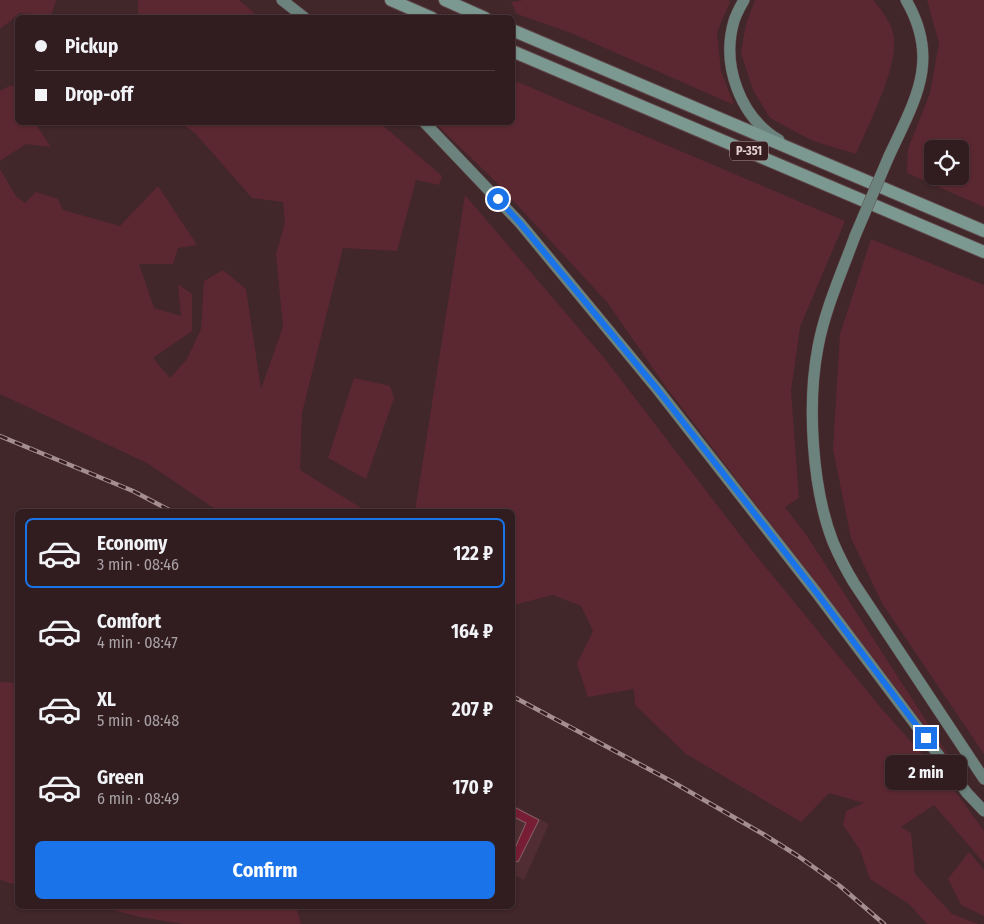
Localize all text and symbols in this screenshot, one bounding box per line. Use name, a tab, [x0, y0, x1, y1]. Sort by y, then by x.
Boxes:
text: Pickup	[65, 35, 118, 58]
text: Drop-off	[65, 83, 133, 106]
map controls	[924, 140, 969, 185]
button: locate	[924, 140, 969, 185]
road number: Р-351	[730, 142, 768, 160]
route start	[487, 188, 509, 210]
icon: car	[37, 531, 82, 576]
text: Economy	[97, 532, 167, 555]
text: 122 ₽	[453, 542, 493, 565]
text: 3 min · 08:46	[97, 555, 179, 574]
icon: car	[37, 609, 82, 654]
text: Comfort	[97, 610, 161, 633]
text: 164 ₽	[451, 620, 493, 643]
text: 4 min · 08:47	[97, 633, 178, 652]
icon: car	[37, 687, 82, 732]
text: XL	[97, 688, 116, 711]
text: 207 ₽	[452, 698, 493, 721]
text: 5 min · 08:48	[97, 711, 179, 730]
route end	[915, 727, 937, 749]
callout: 2 min	[885, 756, 967, 790]
text: 2 min	[908, 763, 944, 782]
icon: car	[37, 765, 82, 810]
text: Green	[97, 766, 144, 789]
text: 170 ₽	[452, 776, 493, 799]
text: 6 min · 08:49	[97, 789, 179, 808]
button: Confirm	[35, 841, 495, 899]

